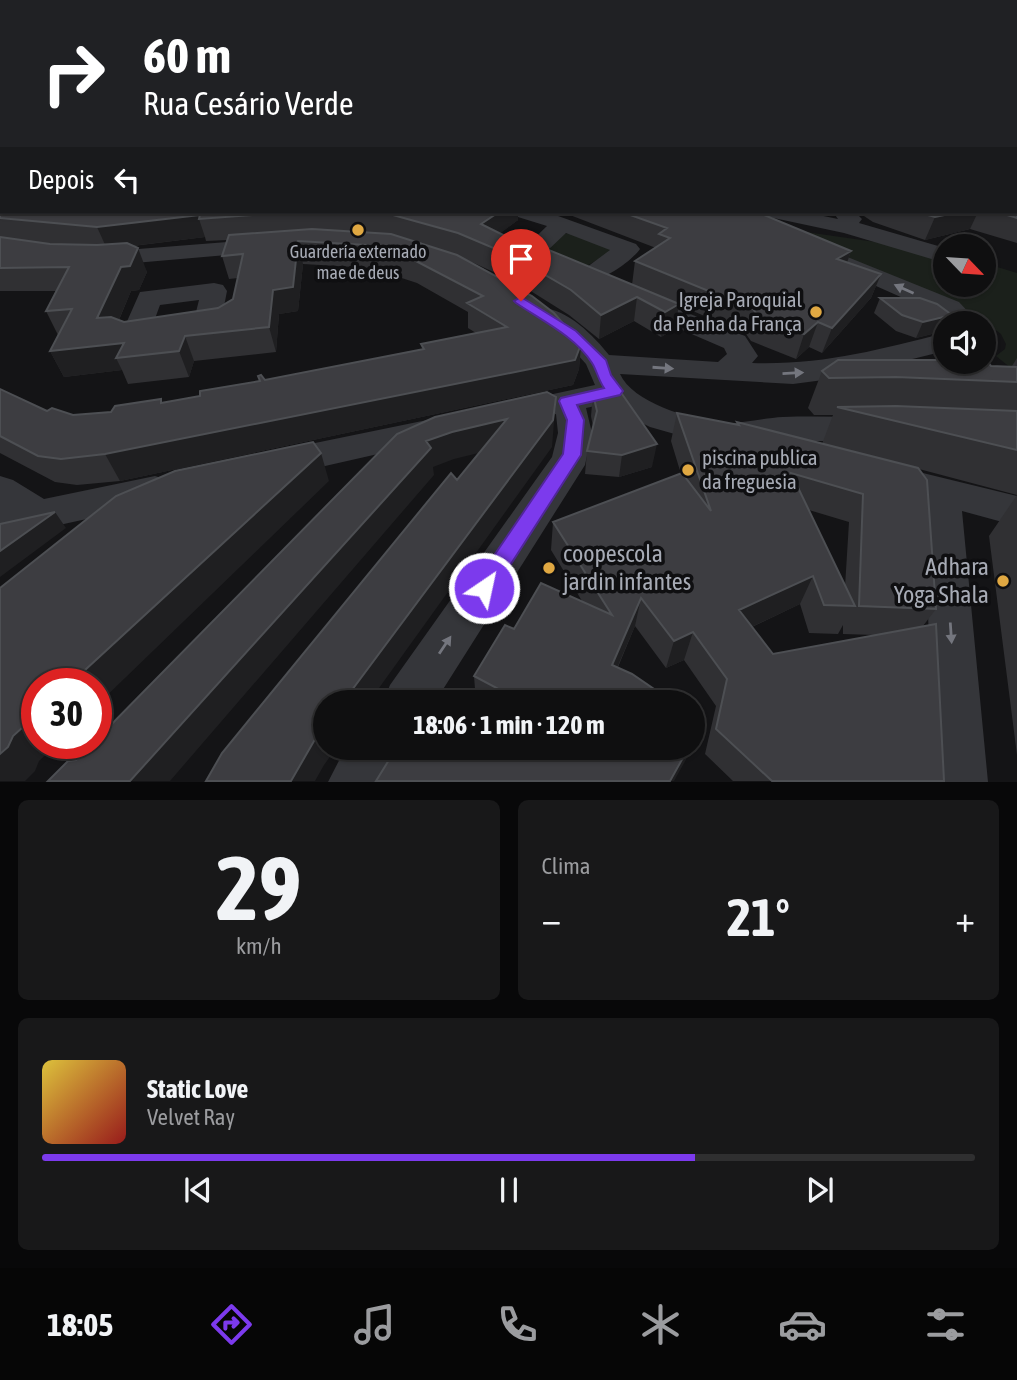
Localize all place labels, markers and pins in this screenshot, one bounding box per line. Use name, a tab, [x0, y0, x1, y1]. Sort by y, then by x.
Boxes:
marker: Guardería externado mae de deus	[350, 222, 366, 238]
pin	[491, 229, 551, 301]
place label: Guardería externado mae de deus	[290, 241, 426, 283]
place label: Igreja Paroquial da Penha da França	[653, 287, 802, 335]
marker: Igreja Paroquial da Penha da França	[808, 304, 824, 320]
place label: piscina publica da freguesia	[702, 445, 818, 493]
marker: piscina publica da freguesia	[680, 462, 696, 478]
place label: coopescola jardin infantes	[562, 540, 691, 595]
place label: Adhara Yoga Shala	[894, 553, 989, 608]
marker: coopescola jardin infantes	[541, 560, 557, 576]
marker: Adhara Yoga Shala	[995, 573, 1011, 589]

